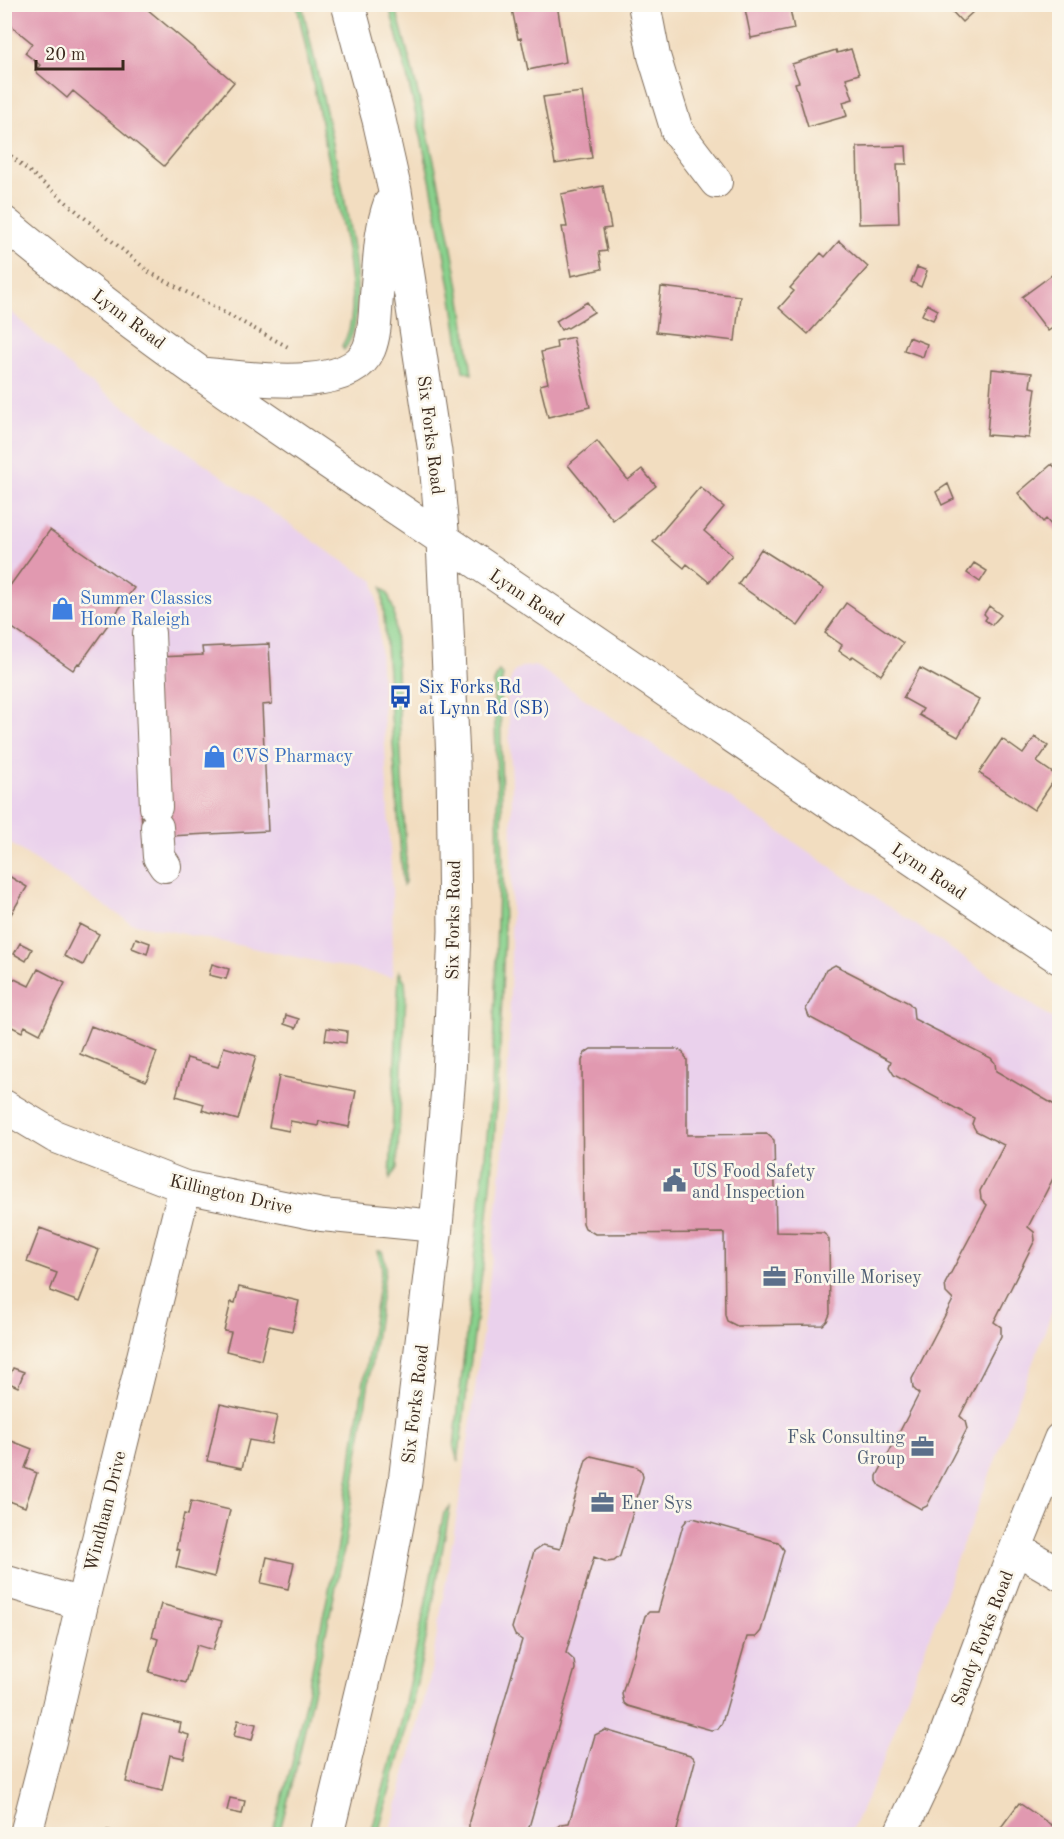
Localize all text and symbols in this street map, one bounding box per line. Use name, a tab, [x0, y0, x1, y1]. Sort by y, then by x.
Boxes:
scale bar	[36, 33, 123, 71]
text: 20 m	[45, 46, 85, 64]
street label: Lynn Road	[89, 287, 168, 353]
street label: Six Forks Road	[414, 375, 446, 496]
street label: Lynn Road	[486, 566, 567, 629]
place label: Summer Classics Home Raleigh	[80, 590, 212, 629]
shop icon: Summer Classics Home Raleigh	[49, 595, 75, 621]
place label: Six Forks Rd at Lynn Rd (SB)	[419, 679, 550, 718]
bus stop icon: Six Forks Rd at Lynn Rd (SB)	[388, 684, 414, 710]
shop icon: CVS Pharmacy	[201, 743, 227, 769]
place label: CVS Pharmacy	[232, 748, 353, 766]
street label: Lynn Road	[888, 840, 969, 903]
street label: Six Forks Road	[444, 860, 464, 980]
place label: US Food Safety and Inspection	[692, 1163, 816, 1202]
public building icon: US Food Safety and Inspection	[661, 1168, 687, 1194]
street label: Killington Drive	[168, 1172, 294, 1218]
office icon: Fonville Morisey	[762, 1264, 788, 1290]
place label: Fonville Morisey	[793, 1269, 922, 1287]
street label: Six Forks Road	[400, 1344, 432, 1465]
place label: Fsk Consulting Group	[787, 1429, 905, 1468]
office icon: Fsk Consulting Group	[910, 1434, 936, 1460]
street label: Windham Drive	[82, 1449, 130, 1573]
office icon: Ener Sys	[590, 1490, 616, 1516]
place label: Ener Sys	[621, 1495, 693, 1513]
street label: Sandy Forks Road	[949, 1568, 1017, 1708]

